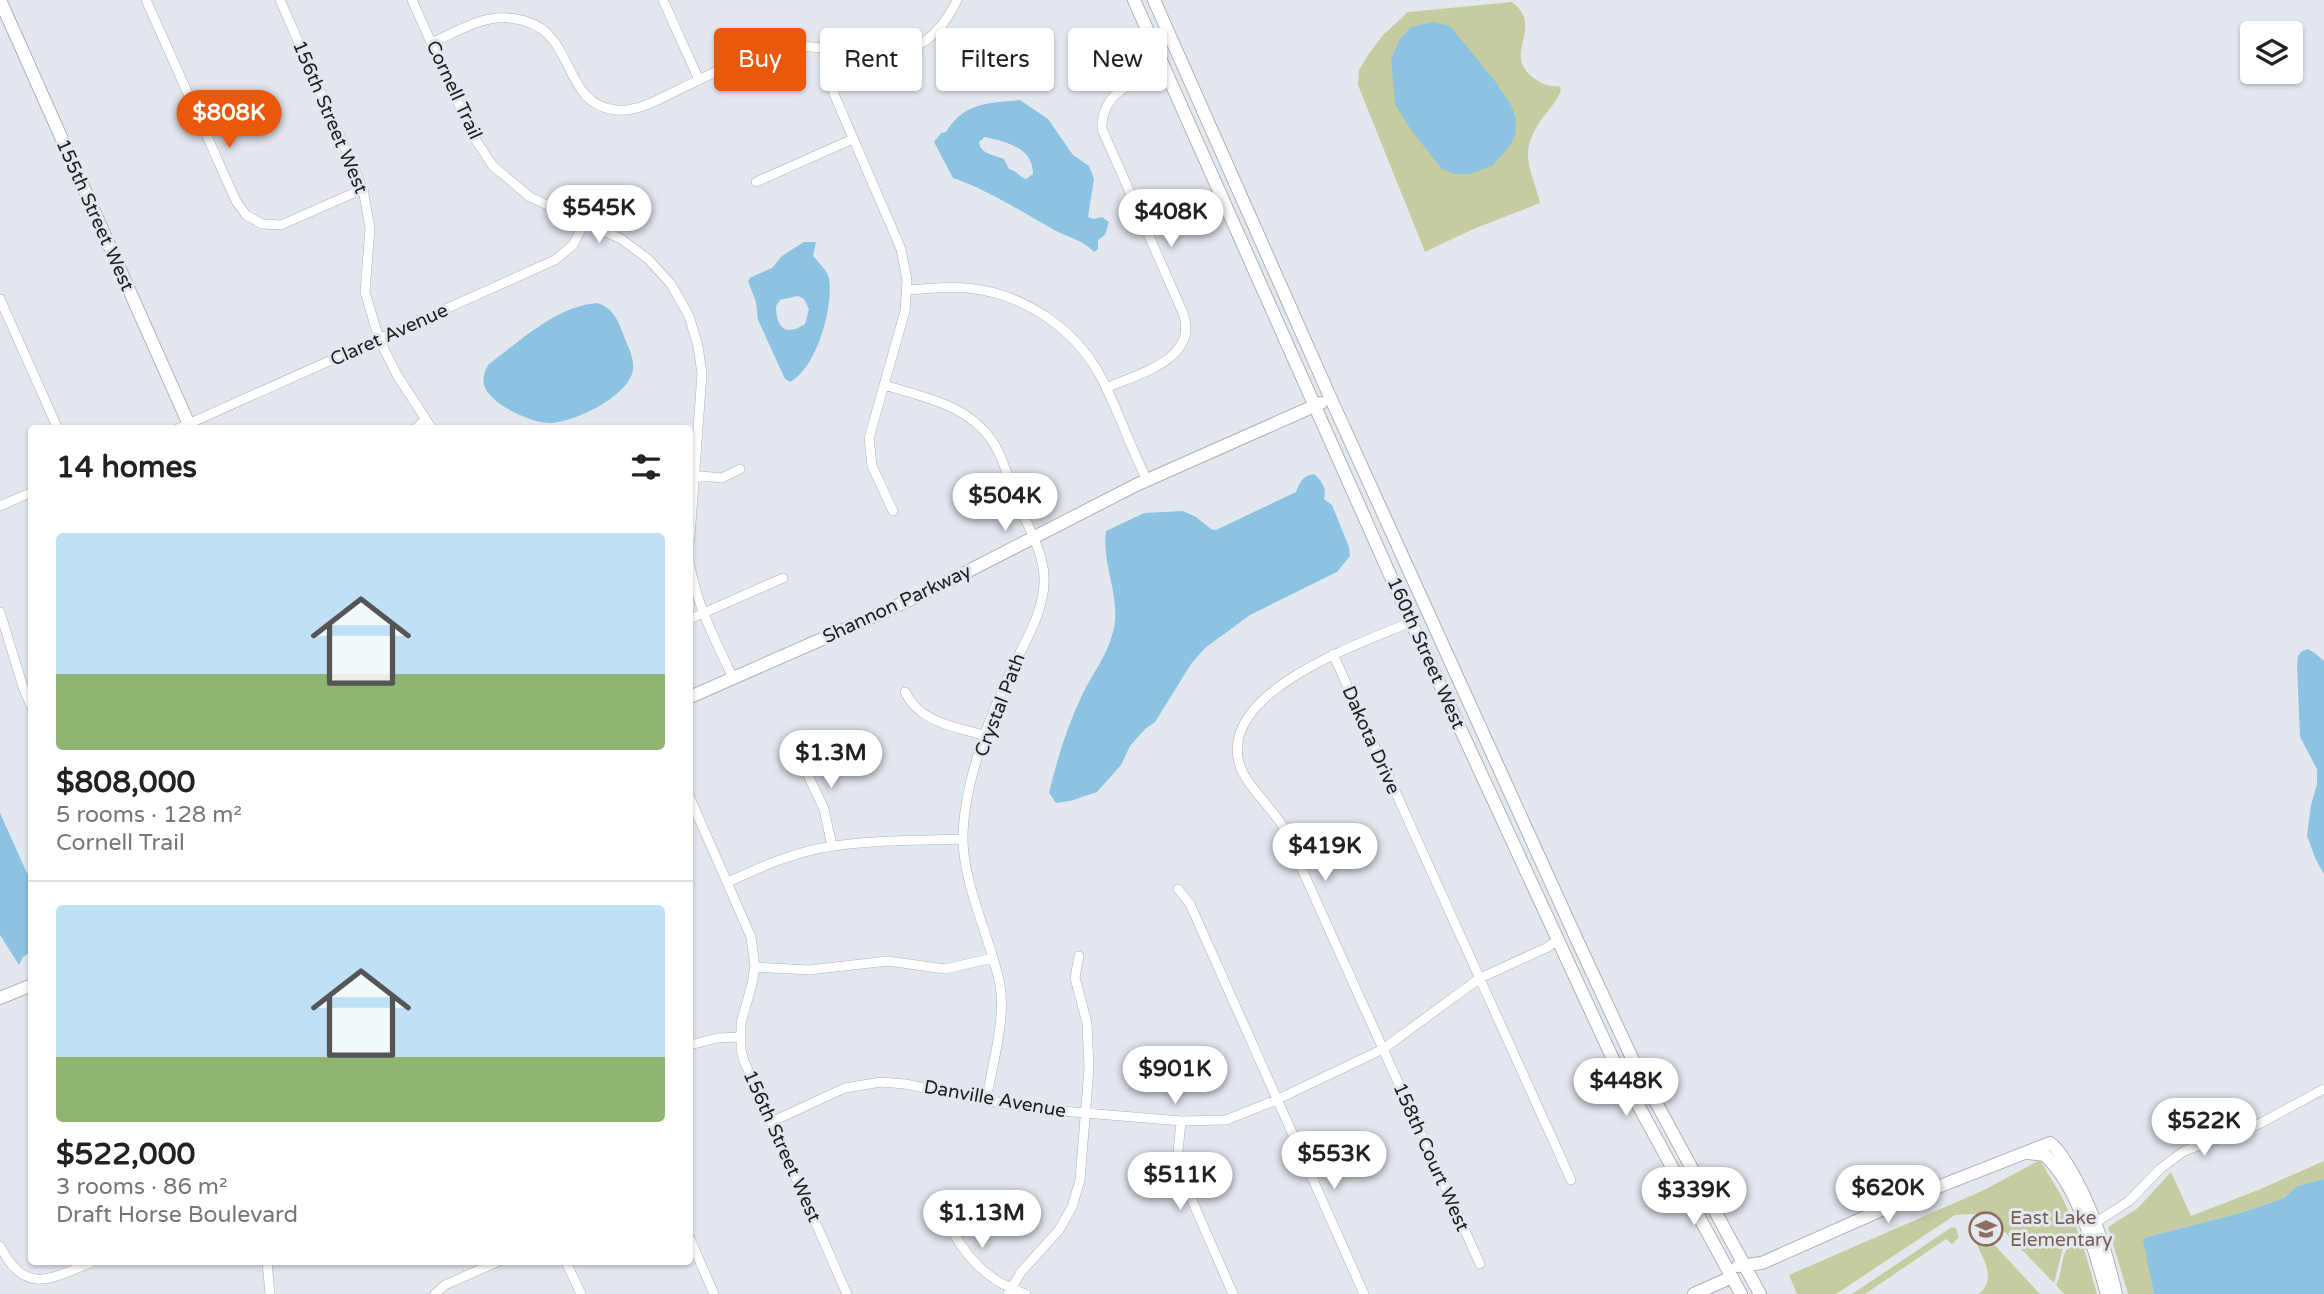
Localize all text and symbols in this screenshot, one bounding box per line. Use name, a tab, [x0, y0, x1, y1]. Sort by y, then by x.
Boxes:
map controls	[2240, 21, 2303, 84]
button: layers	[2240, 21, 2303, 84]
chip: Buy	[714, 28, 806, 91]
chip: Rent	[820, 28, 922, 91]
chip: Filters	[936, 28, 1054, 91]
chip: New	[1068, 28, 1167, 91]
street label: 156th Street West	[288, 37, 372, 197]
street label: Cornell Trail	[422, 37, 486, 143]
pin: $808K	[180, 90, 278, 150]
text: $808K	[193, 99, 265, 127]
street label: 155th Street West	[52, 136, 138, 294]
pin: $545K	[550, 186, 648, 245]
pin: $408K	[1122, 190, 1220, 249]
text: $545K	[563, 194, 635, 222]
text: $408K	[1135, 198, 1207, 226]
street label: Claret Avenue	[327, 299, 451, 371]
icon: filters	[627, 448, 665, 486]
text: 14 homes	[56, 449, 197, 486]
pin: $504K	[956, 474, 1054, 533]
text: $504K	[969, 482, 1041, 510]
street label: Shannon Parkway	[819, 560, 975, 648]
street label: 160th Street West	[1383, 574, 1469, 732]
icon: home	[298, 578, 424, 704]
street label: Crystal Path	[970, 650, 1030, 760]
street label: Dakota Drive	[1337, 682, 1405, 798]
pin: $1.3M	[782, 730, 880, 790]
text: $1.3M	[795, 739, 867, 767]
text: $808,000	[56, 764, 195, 801]
text: 5 rooms · 128 m²	[56, 801, 242, 829]
pin: $419K	[1276, 824, 1374, 883]
text: Cornell Trail	[56, 829, 185, 857]
text: $419K	[1289, 832, 1361, 860]
icon: home	[298, 950, 424, 1076]
pin: $901K	[1126, 1046, 1224, 1106]
text: $901K	[1139, 1055, 1211, 1083]
pin: $448K	[1577, 1058, 1675, 1118]
street label: 156th Street West	[739, 1067, 825, 1225]
text: $448K	[1590, 1067, 1662, 1095]
street label: Danville Avenue	[922, 1076, 1068, 1122]
street label: 158th Court West	[1388, 1079, 1474, 1235]
pin: $522K	[2155, 1098, 2253, 1158]
text: $522K	[2168, 1107, 2240, 1135]
pin: $553K	[1285, 1132, 1383, 1191]
text: $522,000	[56, 1136, 195, 1173]
text: $553K	[1298, 1140, 1370, 1168]
pin: $511K	[1131, 1152, 1229, 1212]
text: $511K	[1144, 1161, 1216, 1189]
pin: $620K	[1839, 1166, 1937, 1225]
pin: $339K	[1645, 1168, 1743, 1227]
text: 3 rooms · 86 m²	[56, 1173, 227, 1201]
text: $620K	[1852, 1174, 1924, 1202]
text: $339K	[1658, 1176, 1730, 1204]
pin: $1.13M	[925, 1190, 1039, 1250]
text: $1.13M	[939, 1199, 1025, 1227]
text: Draft Horse Boulevard	[56, 1201, 298, 1229]
place label: East Lake Elementary	[2010, 1207, 2113, 1251]
school or university icon: East Lake Elementary	[1967, 1210, 2005, 1248]

